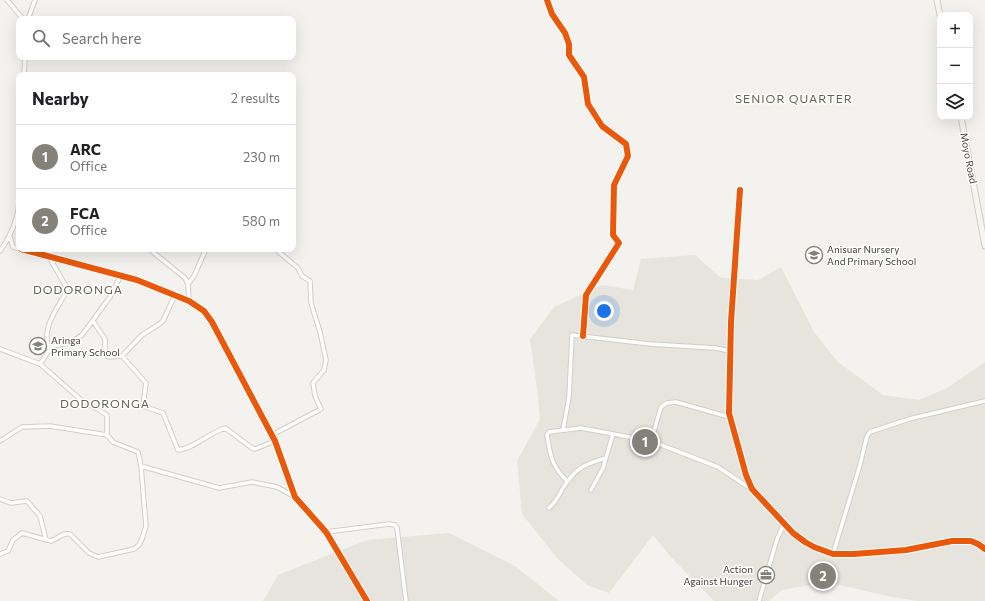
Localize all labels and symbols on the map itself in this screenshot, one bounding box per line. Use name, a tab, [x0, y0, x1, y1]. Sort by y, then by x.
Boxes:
district label: SENIOR QUARTER	[735, 91, 853, 105]
street label: Moyo Road	[958, 132, 980, 185]
place label: Anisuar Nursery And Primary School	[827, 243, 916, 267]
school or university icon: Anisuar Nursery And Primary School	[804, 245, 824, 265]
district label: DODORONGA	[33, 282, 123, 296]
your location	[594, 301, 614, 321]
place label: Aringa Primary School	[51, 334, 120, 358]
school or university icon: Aringa Primary School	[28, 336, 48, 356]
district label: DODORONGA	[60, 396, 150, 410]
pin: 1	[632, 427, 658, 457]
pin: 2	[810, 561, 836, 591]
place label: Action Against Hunger	[684, 563, 753, 587]
office icon: Action Against Hunger	[756, 565, 776, 585]

